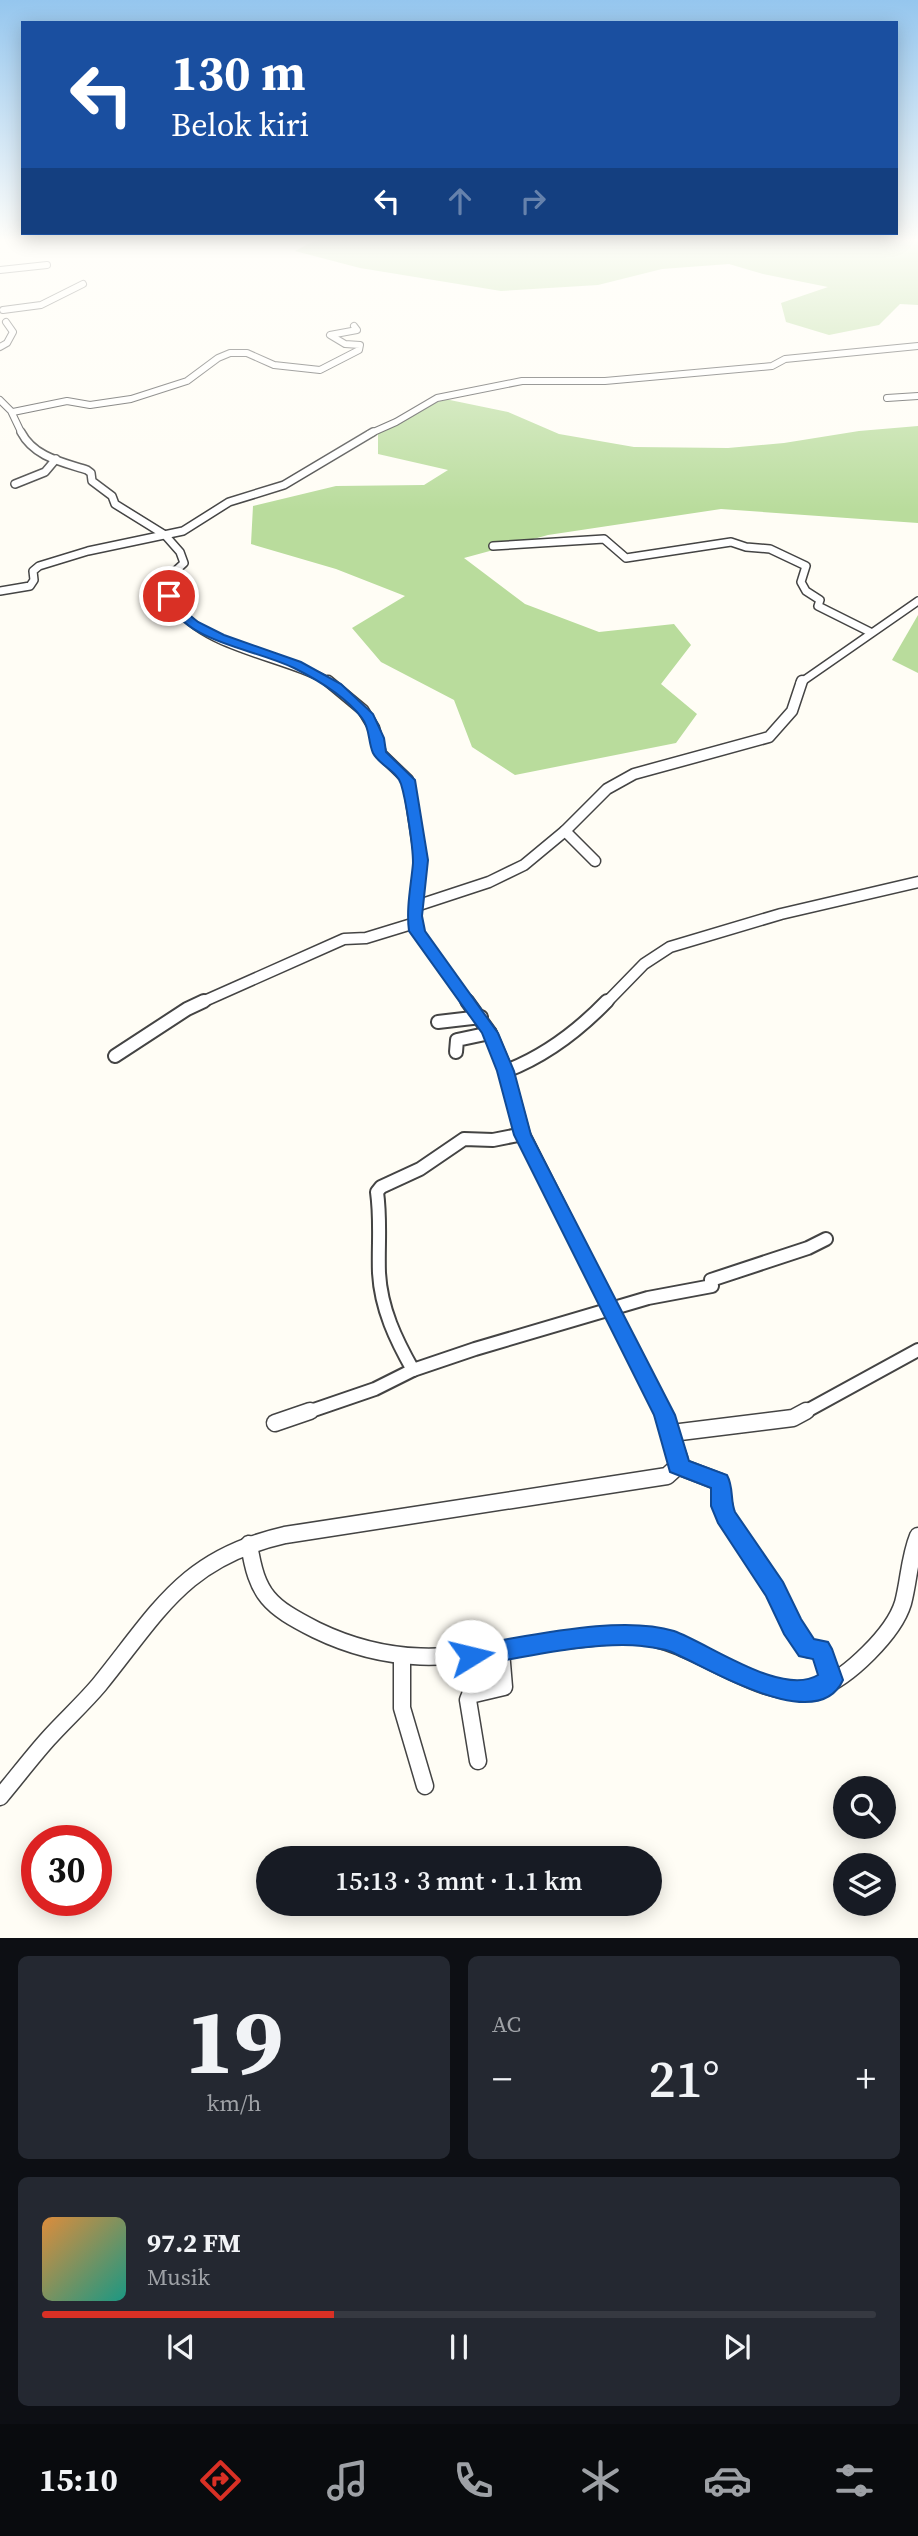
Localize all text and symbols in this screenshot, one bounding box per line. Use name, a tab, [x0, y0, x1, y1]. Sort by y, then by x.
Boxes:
text: 130 m	[171, 39, 306, 106]
icon: left	[56, 49, 147, 140]
text: Belok kiri	[171, 103, 309, 147]
icon: left	[368, 182, 406, 220]
icon: ahead	[441, 182, 479, 220]
icon: right	[514, 182, 552, 220]
pin	[139, 566, 199, 626]
icon: arrive	[150, 577, 188, 615]
position arrow	[434, 1619, 508, 1693]
map controls	[833, 1776, 896, 1916]
button: search	[833, 1776, 896, 1839]
speed limit sign: 30	[21, 1825, 112, 1916]
button: layers	[833, 1853, 896, 1916]
text: 15:13 · 3 mnt · 1.1 km	[335, 1863, 583, 1899]
text: 19	[185, 1979, 283, 2103]
text: AC	[492, 2008, 521, 2040]
text: 21°	[648, 2043, 720, 2114]
text: −	[492, 2053, 512, 2105]
text: +	[856, 2053, 876, 2105]
text: km/h	[207, 2087, 261, 2119]
text: 97.2 FM	[147, 2225, 241, 2261]
text: Musik	[147, 2261, 210, 2293]
icon: previous	[162, 2328, 200, 2366]
icon: pause	[440, 2328, 478, 2366]
icon: next	[718, 2328, 756, 2366]
icon: directions	[196, 2456, 245, 2505]
icon: music	[323, 2456, 372, 2505]
icon: phone	[449, 2456, 498, 2505]
icon: climate	[576, 2456, 625, 2505]
icon: car	[703, 2456, 752, 2505]
icon: filters	[830, 2456, 879, 2505]
text: 15:10	[39, 2458, 118, 2502]

